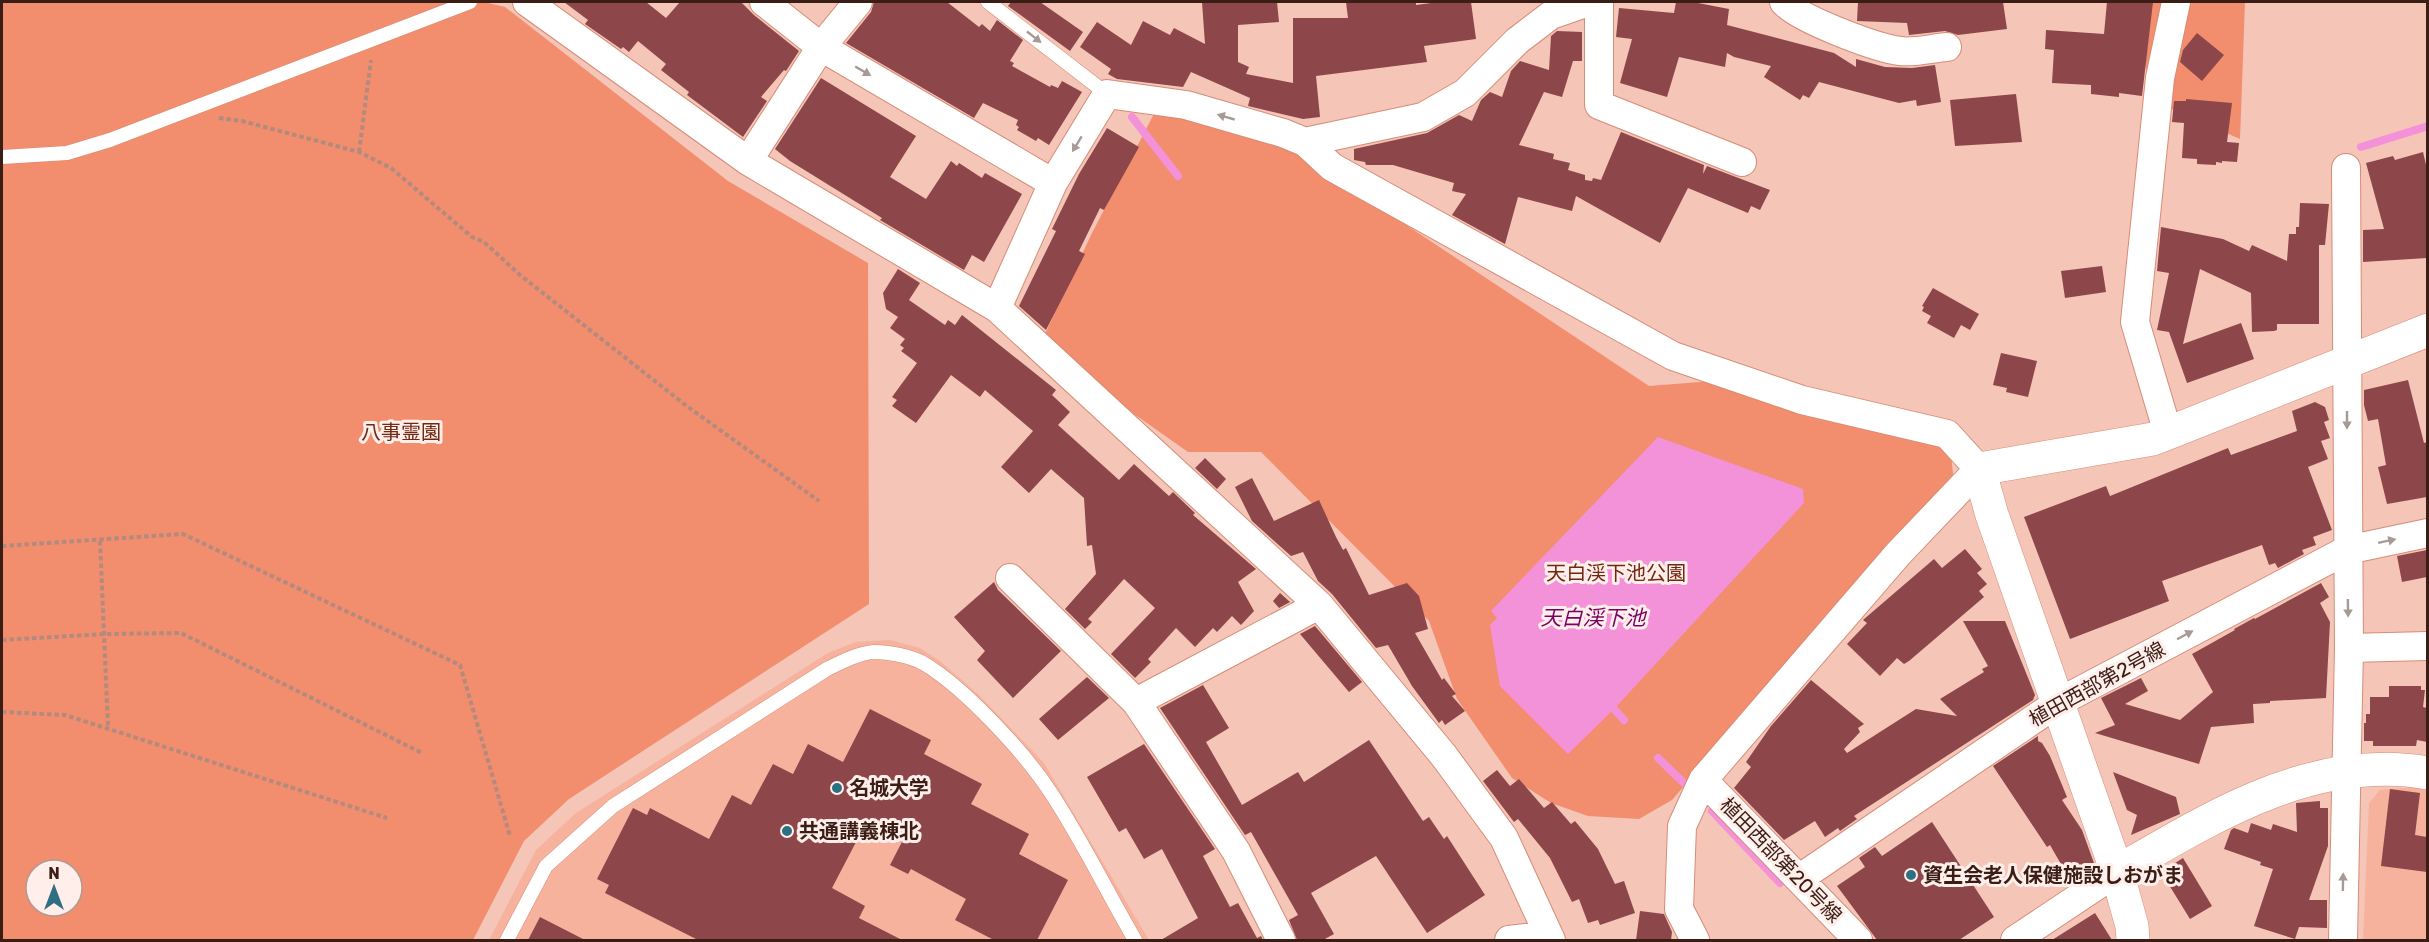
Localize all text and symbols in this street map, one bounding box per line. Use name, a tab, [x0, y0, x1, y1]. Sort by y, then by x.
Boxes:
one-way arrow	[1026, 31, 1042, 44]
one-way arrow	[855, 66, 871, 77]
one-way arrow	[1217, 112, 1235, 121]
one-way arrow	[1071, 136, 1082, 152]
one-way arrow	[2342, 410, 2352, 429]
park label: 八事霊園	[361, 420, 441, 444]
one-way arrow	[2378, 536, 2397, 545]
park label: 天白渓下池公園	[1546, 561, 1686, 585]
one-way arrow	[2343, 599, 2353, 618]
water label: 天白渓下池	[1541, 605, 1647, 630]
one-way arrow	[2177, 630, 2194, 640]
street label: 植田西部第2号線	[2025, 637, 2169, 731]
place label: 名城大学	[849, 776, 929, 800]
marker: 名城大学	[830, 781, 844, 795]
street label: 植田西部第20号線	[1715, 793, 1847, 927]
place label: 共通講義棟北	[799, 819, 919, 843]
marker: 共通講義棟北	[780, 824, 794, 838]
north arrow	[24, 858, 84, 918]
place label: 資生会老人保健施設しおがま	[1923, 863, 2183, 887]
text: N	[48, 864, 60, 883]
marker: 資生会老人保健施設しおがま	[1904, 868, 1918, 882]
one-way arrow	[2338, 873, 2348, 892]

